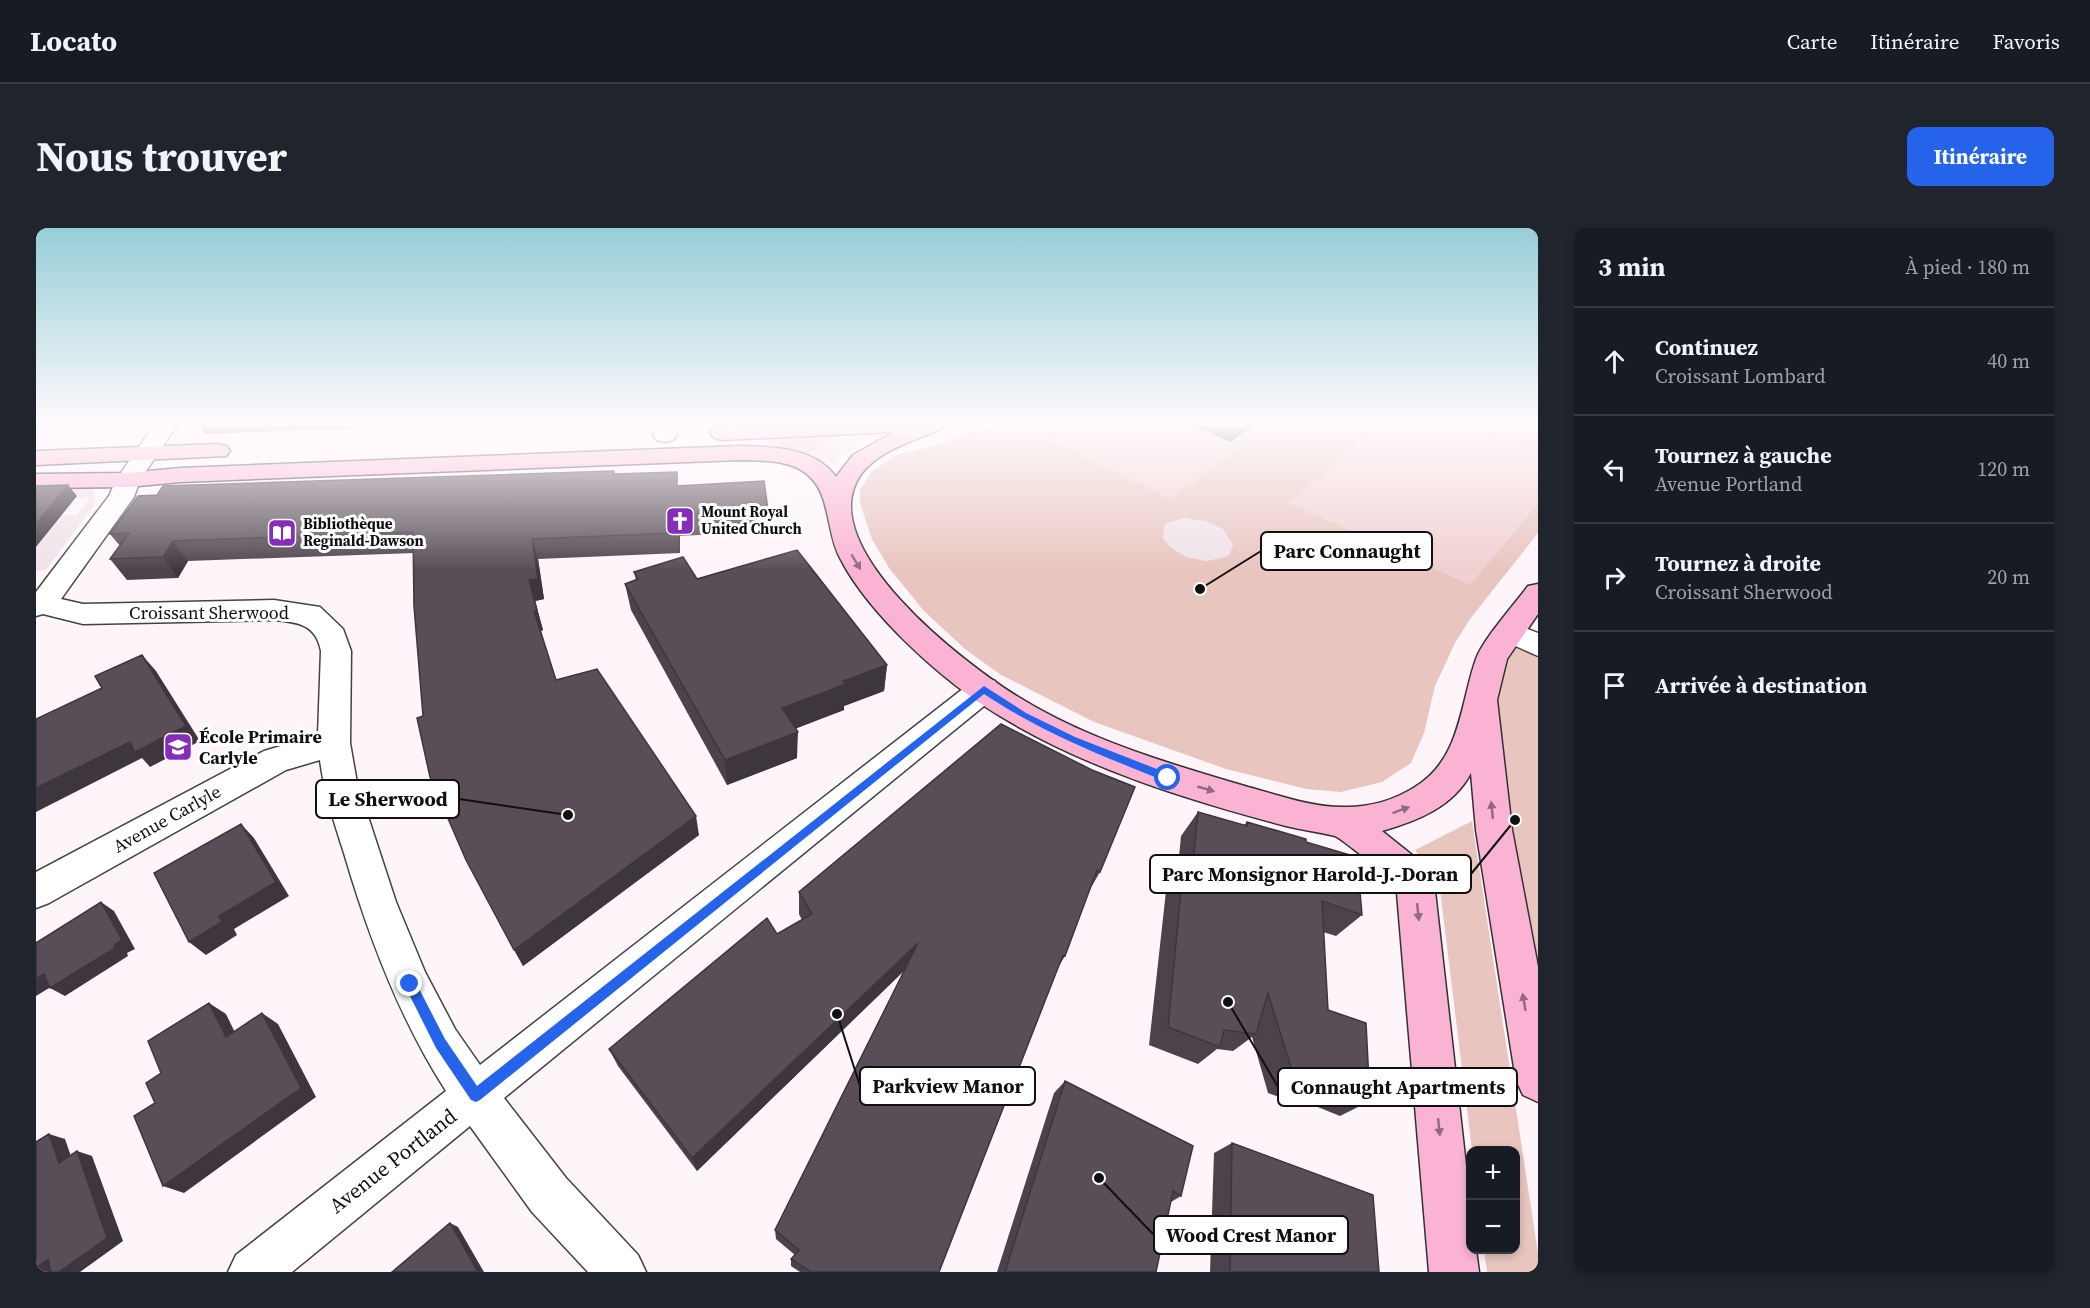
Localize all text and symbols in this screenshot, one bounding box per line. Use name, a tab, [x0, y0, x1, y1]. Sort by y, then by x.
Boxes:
text: Locato	[30, 22, 117, 60]
text: Carte	[1787, 27, 1837, 56]
text: Itinéraire	[1870, 27, 1959, 56]
text: Favoris	[1992, 27, 2060, 56]
text: Nous trouver	[36, 127, 287, 185]
button: Itinéraire	[1907, 127, 2054, 186]
text: 3 min	[1598, 249, 1665, 285]
text: À pied · 180 m	[1905, 253, 2030, 281]
text: Continuez	[1655, 332, 1758, 362]
icon: ahead	[1598, 345, 1631, 378]
text: 40 m	[1987, 347, 2030, 375]
text: Croissant Lombard	[1655, 362, 1826, 390]
text: Tournez à gauche	[1655, 440, 1832, 470]
icon: left	[1598, 453, 1631, 486]
text: 120 m	[1977, 455, 2030, 483]
text: Avenue Portland	[1655, 470, 1802, 498]
place label: Mount Royal United Church	[701, 501, 802, 539]
church icon: Mount Royal United Church	[664, 505, 696, 537]
place label: Bibliothèque Reginald-Dawson	[303, 513, 424, 551]
library icon: Bibliothèque Reginald-Dawson	[266, 517, 298, 549]
callout: Parc Connaught	[1261, 532, 1432, 570]
text: Parc Connaught	[1273, 537, 1421, 565]
text: Tournez à droite	[1655, 548, 1821, 578]
one-way arrow	[851, 554, 862, 570]
icon: right	[1598, 561, 1631, 594]
text: 20 m	[1987, 563, 2030, 591]
text: Croissant Sherwood	[1655, 578, 1833, 606]
street label: Croissant Sherwood	[129, 600, 289, 625]
icon: arrive	[1598, 669, 1631, 702]
text: Arrivée à destination	[1655, 670, 1867, 700]
place label: École Primaire Carlyle	[199, 724, 322, 770]
school or university icon: École Primaire Carlyle	[162, 731, 194, 763]
route start	[1154, 764, 1180, 790]
street label: Avenue Carlyle	[108, 779, 225, 859]
callout: Le Sherwood	[316, 780, 459, 818]
text: Le Sherwood	[328, 785, 448, 813]
one-way arrow	[1197, 785, 1215, 794]
one-way arrow	[1487, 800, 1497, 819]
one-way arrow	[1393, 805, 1411, 815]
callout: Parc Monsignor Harold-J.-Doran	[1150, 855, 1471, 893]
text: Parc Monsignor Harold-J.-Doran	[1162, 860, 1458, 888]
one-way arrow	[1413, 903, 1423, 922]
route end	[396, 970, 422, 996]
one-way arrow	[1519, 993, 1528, 1012]
callout: Parkview Manor	[860, 1067, 1035, 1105]
callout: Connaught Apartments	[1278, 1068, 1517, 1106]
text: Parkview Manor	[872, 1072, 1025, 1100]
text: Connaught Apartments	[1291, 1073, 1505, 1101]
street label: Avenue Portland	[323, 1102, 463, 1220]
one-way arrow	[1434, 1118, 1444, 1137]
map controls	[1466, 1146, 1520, 1254]
button: +	[1466, 1146, 1520, 1200]
button: −	[1466, 1200, 1520, 1254]
callout: Wood Crest Manor	[1154, 1216, 1348, 1254]
text: Wood Crest Manor	[1166, 1221, 1337, 1249]

